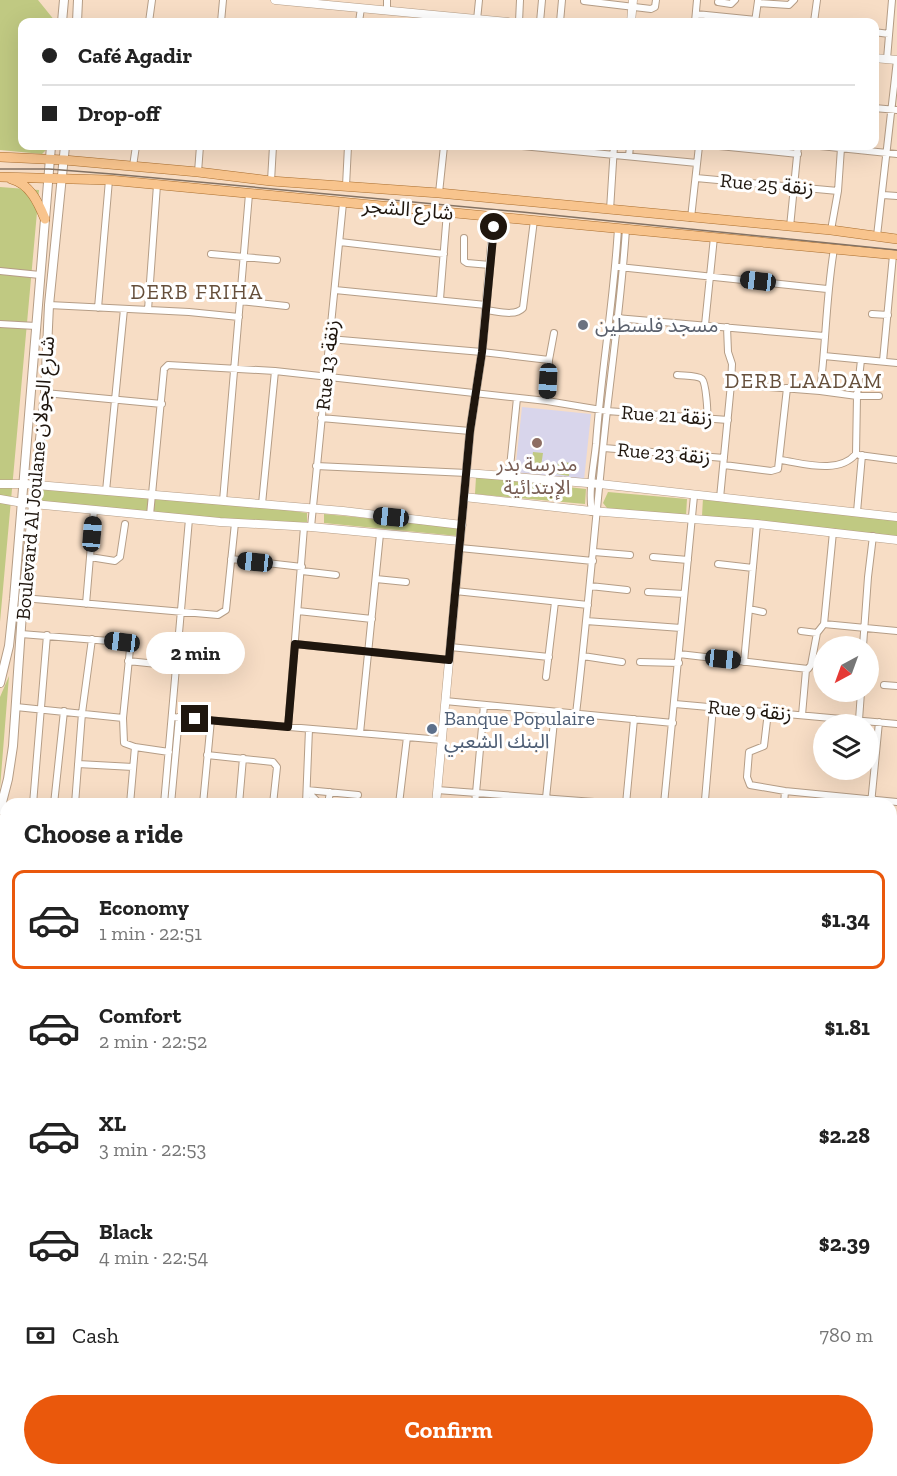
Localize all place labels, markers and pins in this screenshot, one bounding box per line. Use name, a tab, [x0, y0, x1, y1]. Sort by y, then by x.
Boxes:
place label: مسجد فلسطين	[595, 313, 719, 337]
marker: مسجد فلسطين	[576, 318, 590, 332]
marker: مدرسة بدر الإبتدائية	[530, 436, 544, 450]
place label: مدرسة بدر الإبتدائية	[495, 452, 578, 500]
place label: Banque Populaire البنك الشعبي	[444, 706, 595, 757]
marker: Banque Populaire البنك الشعبي	[425, 722, 439, 736]

